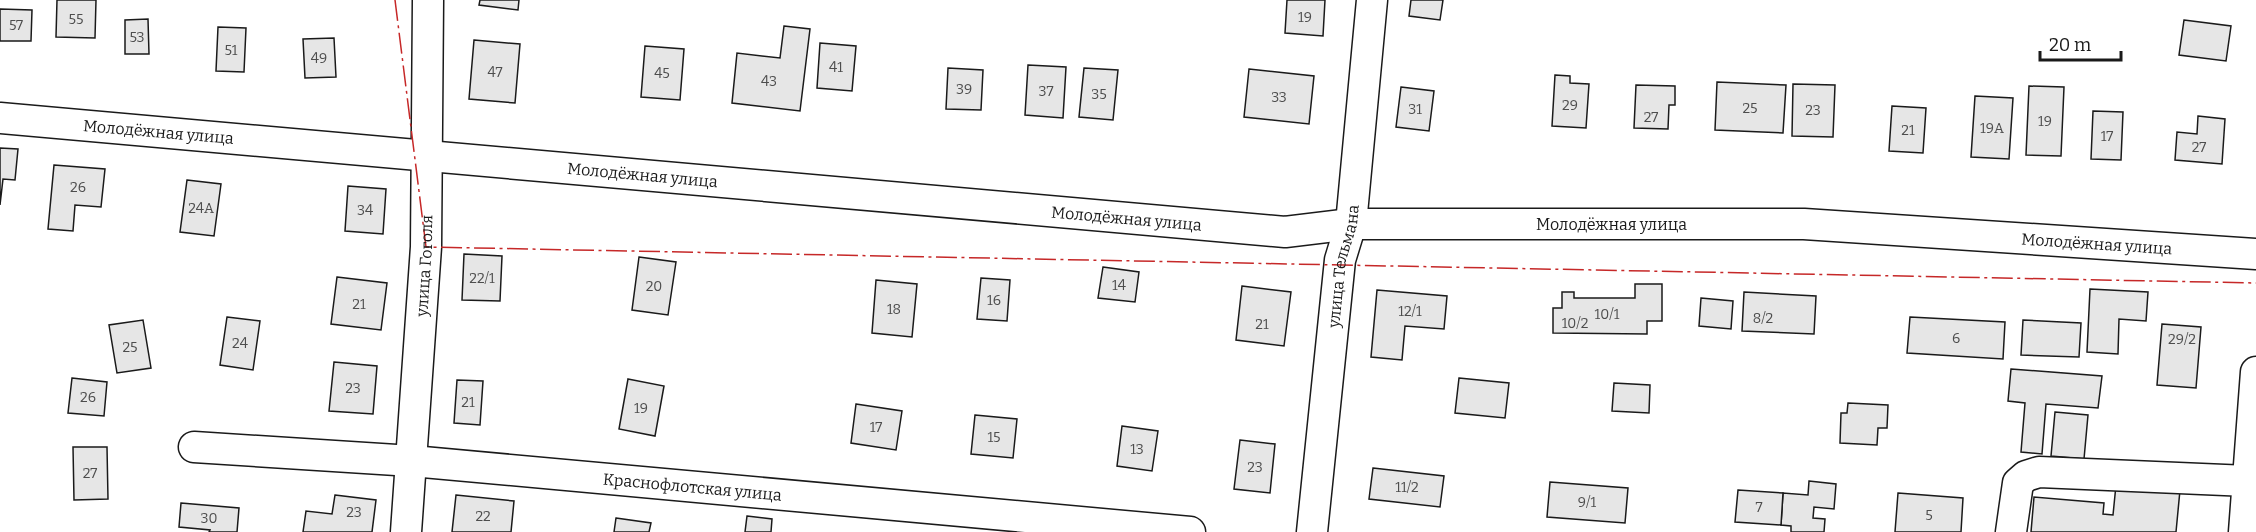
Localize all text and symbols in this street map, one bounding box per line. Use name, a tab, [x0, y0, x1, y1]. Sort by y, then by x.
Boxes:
house number: 19	[1298, 9, 1312, 26]
house number: 55	[69, 11, 83, 28]
house number: 57	[9, 17, 23, 34]
scale bar	[2040, 24, 2121, 62]
house number: 53	[129, 29, 145, 46]
text: 20 m	[2049, 34, 2091, 56]
house number: 51	[225, 42, 238, 59]
house number: 49	[311, 50, 327, 67]
house number: 41	[829, 59, 843, 76]
house number: 47	[487, 64, 503, 81]
house number: 45	[654, 65, 670, 82]
house number: 43	[761, 73, 777, 90]
house number: 39	[956, 81, 972, 98]
house number: 37	[1038, 83, 1054, 100]
house number: 35	[1091, 86, 1107, 103]
house number: 33	[1271, 89, 1287, 106]
house number: 29	[1562, 97, 1578, 114]
house number: 25	[1742, 100, 1758, 117]
house number: 31	[1408, 101, 1422, 118]
house number: 23	[1805, 102, 1821, 119]
house number: 27	[1644, 109, 1658, 126]
house number: 19	[2038, 113, 2052, 130]
street label: Молодёжная улица	[82, 116, 235, 148]
house number: 19А	[1980, 120, 2004, 137]
house number: 21	[1901, 122, 1915, 139]
house number: 17	[2101, 128, 2113, 145]
house number: 27	[2192, 139, 2206, 156]
street label: Молодёжная улица	[566, 159, 719, 191]
house number: 26	[70, 179, 86, 196]
house number: 24А	[188, 200, 214, 217]
house number: 34	[357, 202, 373, 219]
street label: Молодёжная улица	[1050, 202, 1203, 235]
street label: улица Тельмана	[1324, 204, 1363, 330]
street label: улица Гоголя	[412, 215, 436, 318]
street label: Молодёжная улица	[1536, 215, 1687, 234]
street label: Молодёжная улица	[2021, 229, 2173, 258]
house number: 22/1	[469, 270, 495, 287]
house number: 14	[1112, 277, 1126, 294]
house number: 20	[646, 278, 662, 295]
house number: 16	[987, 292, 1001, 309]
house number: 21	[352, 296, 366, 313]
house number: 18	[887, 301, 901, 318]
house number: 12/1	[1398, 303, 1422, 320]
house number: 10/1	[1595, 306, 1620, 323]
house number: 8/2	[1753, 310, 1773, 327]
house number: 10/2	[1562, 315, 1588, 332]
house number: 21	[1255, 316, 1269, 333]
house number: 6	[1952, 330, 1960, 347]
house number: 29/2	[2168, 331, 2196, 348]
house number: 24	[232, 335, 248, 352]
house number: 25	[122, 339, 138, 356]
house number: 23	[345, 380, 361, 397]
house number: 26	[80, 389, 96, 406]
house number: 21	[461, 394, 475, 411]
house number: 19	[634, 400, 648, 417]
house number: 17	[870, 419, 882, 436]
house number: 15	[987, 429, 1001, 446]
house number: 13	[1130, 441, 1144, 458]
house number: 23	[1247, 459, 1263, 476]
house number: 27	[83, 465, 97, 482]
street label: Краснофлотская улица	[602, 469, 783, 505]
house number: 11/2	[1395, 479, 1419, 496]
house number: 9/1	[1578, 494, 1596, 511]
house number: 7	[1755, 499, 1763, 516]
house number: 23	[346, 504, 362, 521]
house number: 5	[1925, 507, 1933, 524]
house number: 22	[475, 508, 491, 525]
house number: 30	[201, 510, 217, 527]

